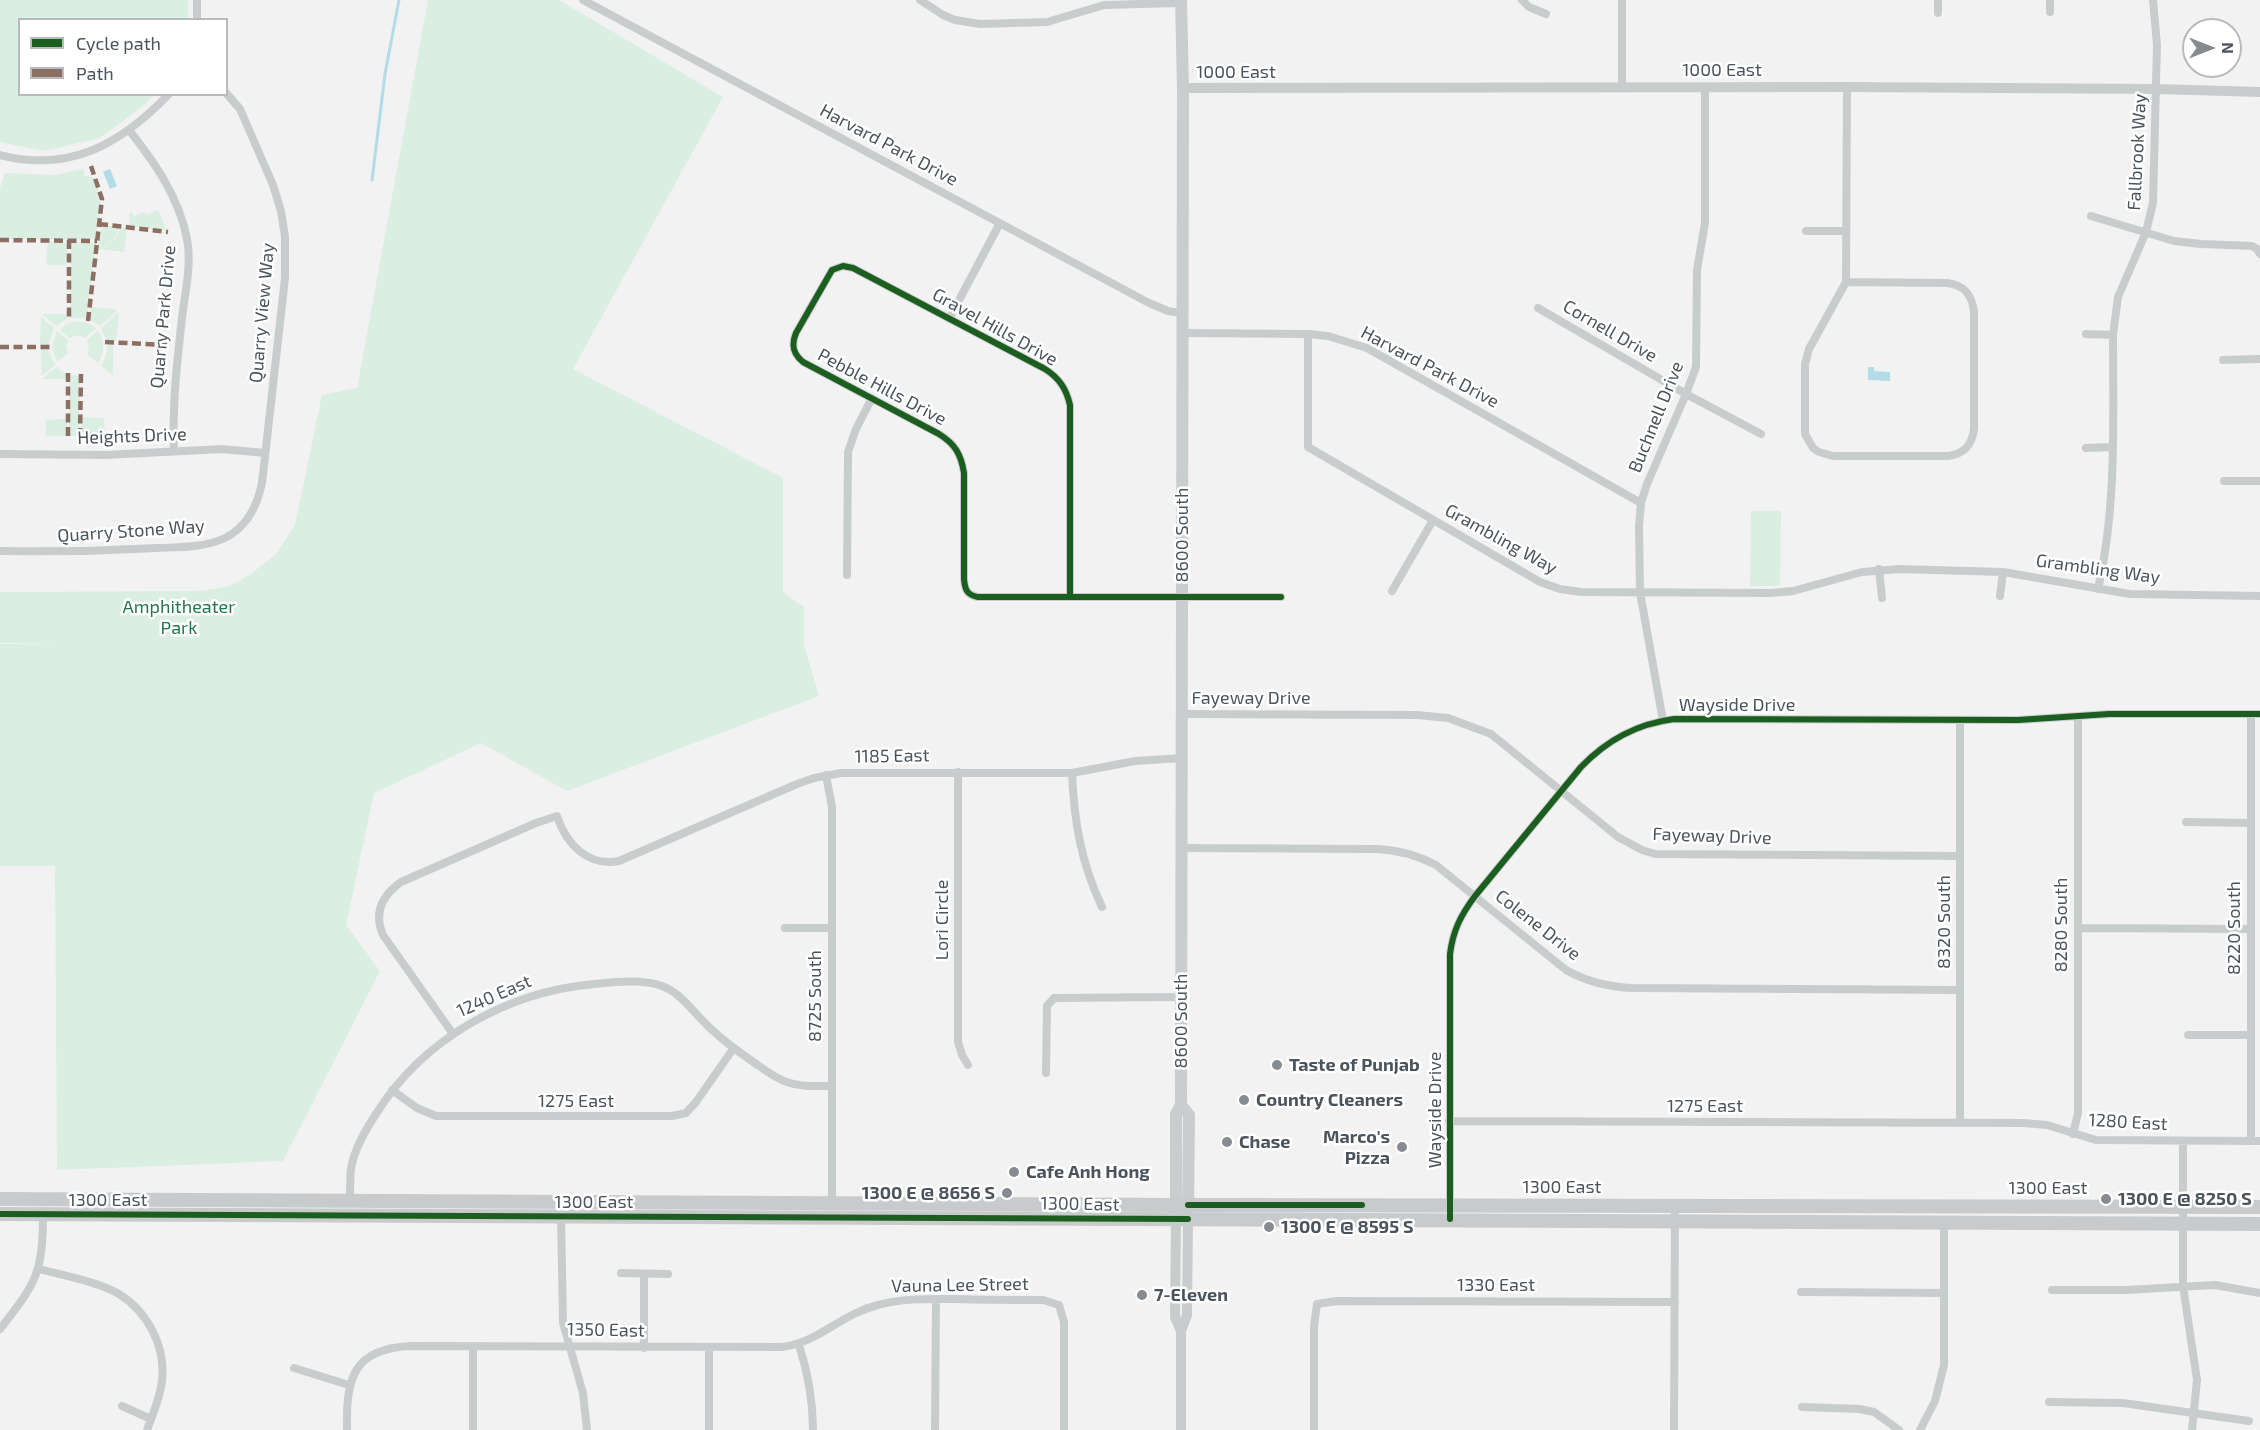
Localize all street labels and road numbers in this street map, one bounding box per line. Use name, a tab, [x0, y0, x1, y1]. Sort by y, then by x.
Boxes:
street label: 1000 East	[1682, 59, 1762, 81]
street label: 1000 East	[1196, 61, 1276, 83]
street label: Fallbrook Way	[2123, 93, 2151, 211]
street label: Harvard Park Drive	[816, 99, 962, 191]
street label: Quarry View Way	[245, 242, 279, 384]
street label: Quarry Park Drive	[146, 244, 180, 390]
street label: Gravel Hills Drive	[929, 284, 1061, 370]
street label: Cornell Drive	[1559, 295, 1661, 367]
street label: Harvard Park Drive	[1357, 321, 1503, 413]
street label: Pebble Hills Drive	[814, 344, 950, 430]
street label: Buchnell Drive	[1624, 358, 1688, 476]
street label: Heights Drive	[77, 423, 187, 449]
street label: 8600 South	[1171, 488, 1193, 582]
street label: Grambling Way	[1441, 499, 1561, 579]
street label: Quarry Stone Way	[57, 515, 205, 547]
street label: Grambling Way	[2035, 550, 2161, 588]
street label: Fayeway Drive	[1191, 687, 1311, 709]
street label: Wayside Drive	[1679, 694, 1795, 716]
street label: 1185 East	[854, 745, 930, 767]
street label: Fayeway Drive	[1652, 823, 1772, 849]
street label: 8320 South	[1933, 875, 1955, 969]
street label: 8280 South	[2050, 878, 2072, 972]
street label: Lori Circle	[931, 880, 953, 960]
street label: 8220 South	[2223, 881, 2245, 975]
street label: Colene Drive	[1491, 885, 1585, 965]
street label: 8725 South	[804, 950, 826, 1042]
street label: 1240 East	[453, 970, 535, 1022]
street label: 8600 South	[1170, 974, 1192, 1068]
street label: Wayside Drive	[1424, 1052, 1446, 1168]
street label: 1275 East	[538, 1090, 614, 1112]
street label: 1275 East	[1667, 1095, 1743, 1117]
street label: 1280 East	[2088, 1109, 2168, 1135]
street label: 1300 East	[1523, 1176, 1601, 1198]
street label: 1300 East	[2009, 1177, 2087, 1199]
street label: 1300 East	[69, 1189, 147, 1211]
street label: 1300 East	[555, 1191, 633, 1213]
street label: 1300 East	[1040, 1193, 1120, 1215]
street label: Vauna Lee Street	[891, 1273, 1029, 1297]
street label: 1330 East	[1457, 1274, 1535, 1296]
street label: 1350 East	[567, 1319, 645, 1341]

